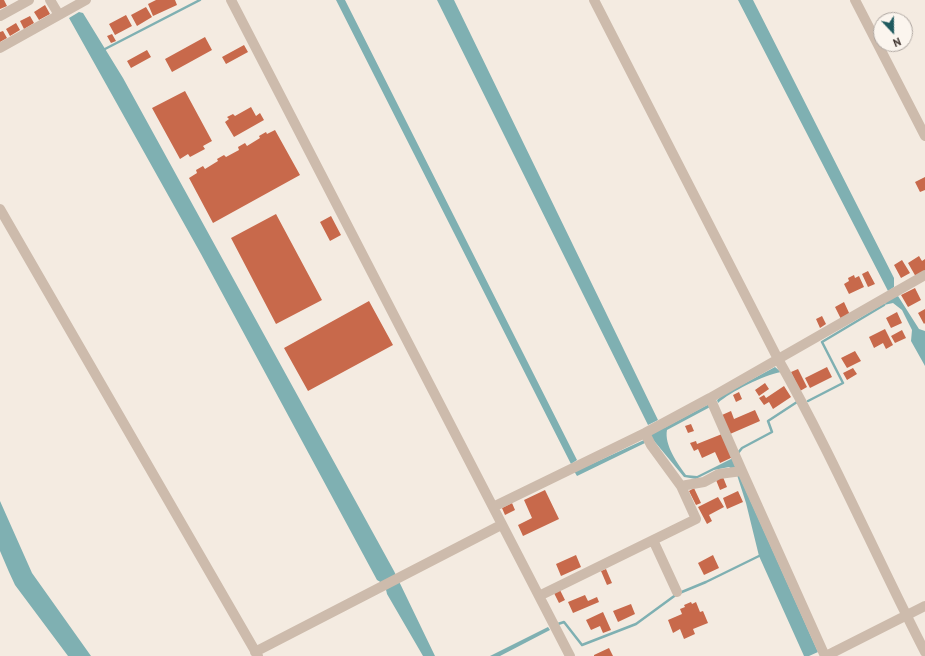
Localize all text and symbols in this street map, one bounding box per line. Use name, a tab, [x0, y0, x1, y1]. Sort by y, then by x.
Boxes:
north arrow	[873, 12, 913, 52]
text: N	[891, 34, 903, 50]

